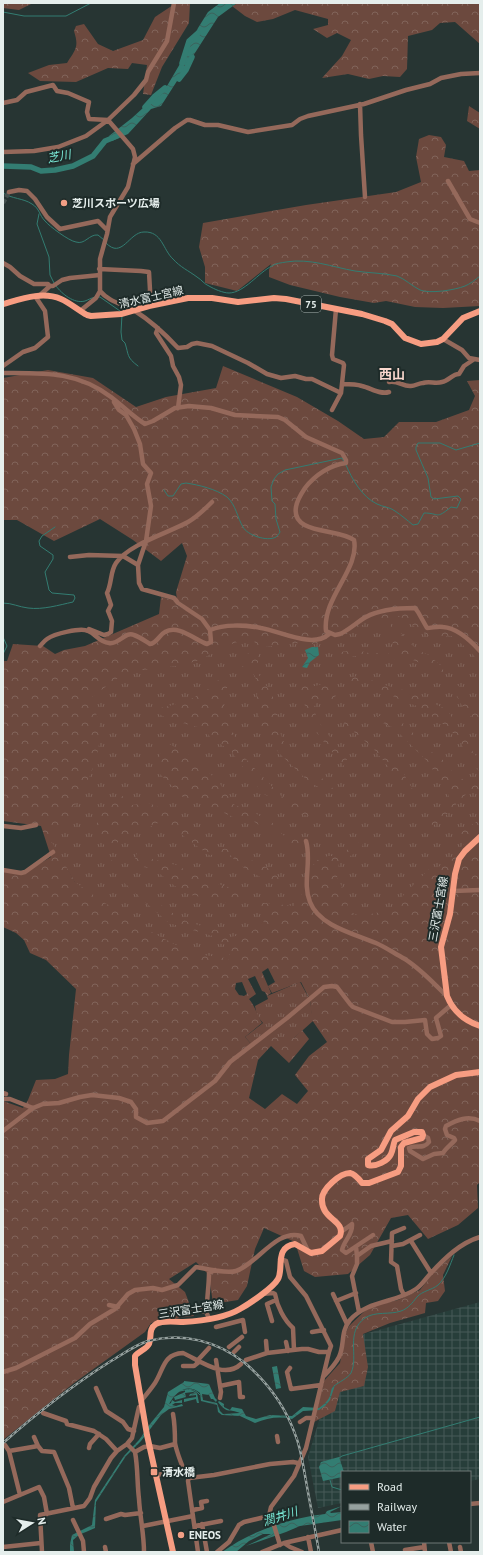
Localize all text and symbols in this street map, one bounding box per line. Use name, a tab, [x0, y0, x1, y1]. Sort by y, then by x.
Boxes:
water label: 芝川	[46, 146, 74, 166]
place label: 芝川スポーツ広場	[72, 196, 160, 210]
marker: 芝川スポーツ広場	[59, 198, 69, 208]
street label: 清水富士宮線	[117, 283, 185, 311]
road number: 75	[301, 296, 321, 312]
district label: 西山	[379, 366, 405, 383]
street label: 三沢富士宮線	[425, 875, 451, 943]
street label: 三沢富士宮線	[157, 1297, 225, 1321]
place label: 清水橋	[162, 1465, 195, 1479]
marker: 清水橋	[149, 1467, 159, 1477]
legend	[341, 1471, 471, 1543]
text: Road	[377, 1479, 402, 1494]
text: Railway	[377, 1499, 417, 1514]
north arrow	[12, 1503, 52, 1543]
water label: 潤井川	[261, 1503, 301, 1529]
text: N	[34, 1516, 49, 1526]
text: Water	[377, 1519, 407, 1534]
place label: ENEOS	[189, 1528, 221, 1542]
marker: ENEOS	[176, 1530, 186, 1540]

